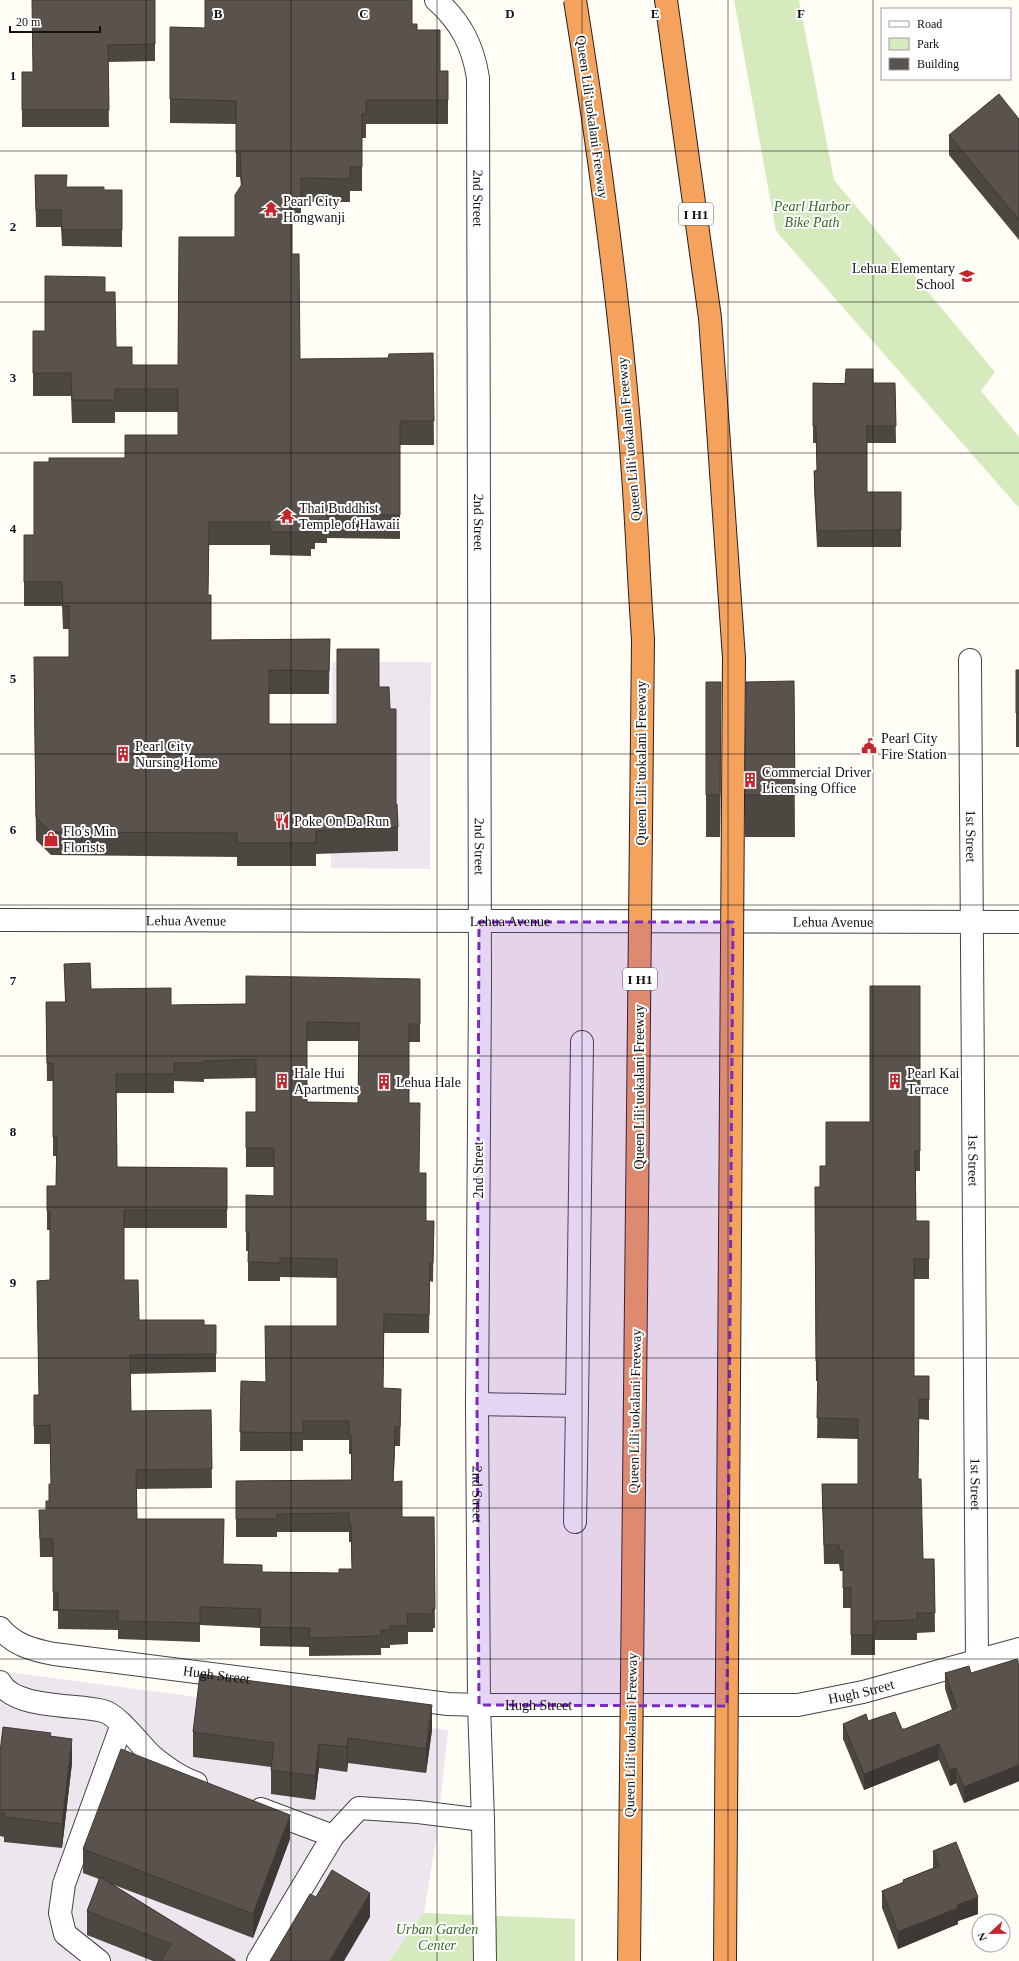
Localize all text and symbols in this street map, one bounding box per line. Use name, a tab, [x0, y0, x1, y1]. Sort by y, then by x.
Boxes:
text: B	[214, 6, 223, 21]
text: C	[359, 6, 369, 21]
text: D	[505, 6, 515, 21]
text: E	[651, 6, 659, 21]
text: F	[797, 6, 805, 21]
scale bar	[10, 8, 100, 34]
legend	[881, 8, 1011, 80]
text: 20 m	[16, 15, 41, 29]
text: Road	[917, 17, 942, 31]
street label: Queen Liliʻuokalani Freeway	[573, 34, 611, 200]
text: Park	[917, 37, 939, 51]
text: Building	[917, 57, 959, 71]
text: 1	[10, 68, 16, 83]
street label: 2nd Street	[471, 170, 486, 227]
place label: Pearl City Hongwanji	[283, 194, 345, 225]
park label: Pearl Harbor Bike Path	[773, 199, 851, 230]
temple icon: Pearl City Hongwanji	[262, 200, 280, 218]
road number: I H1	[679, 203, 713, 225]
text: 2	[10, 219, 16, 234]
place label: Lehua Elementary School	[852, 261, 955, 292]
school or university icon: Lehua Elementary School	[958, 267, 976, 285]
street label: Queen Liliʻuokalani Freeway	[614, 356, 644, 522]
text: 3	[10, 370, 17, 385]
street label: 2nd Street	[471, 494, 487, 551]
place label: Thai Buddhist Temple of Hawaii	[299, 501, 400, 532]
temple icon: Thai Buddhist Temple of Hawaii	[278, 507, 296, 525]
text: 4	[10, 521, 17, 536]
text: 5	[10, 671, 17, 686]
street label: Queen Liliʻuokalani Freeway	[634, 681, 649, 845]
place label: Pearl City Fire Station	[881, 731, 947, 762]
public building icon: Pearl City Fire Station	[860, 737, 878, 755]
place label: Pearl City Nursing Home	[135, 739, 218, 770]
building icon: Pearl City Nursing Home	[114, 745, 132, 763]
place label: Commercial Driver Licensing Office	[762, 765, 872, 796]
building icon: Commercial Driver Licensing Office	[741, 771, 759, 789]
street label: 1st Street	[964, 810, 979, 862]
restaurant icon: Poke On Da Run	[273, 812, 291, 830]
place label: Poke On Da Run	[294, 814, 389, 829]
street label: 2nd Street	[472, 818, 487, 875]
text: 6	[10, 822, 17, 837]
place label: Flo's Min Florists	[63, 824, 116, 855]
shop icon: Flo's Min Florists	[42, 830, 60, 848]
street label: Lehua Avenue	[146, 913, 226, 928]
street label: Lehua Avenue	[470, 913, 550, 929]
street label: Lehua Avenue	[793, 914, 873, 929]
road number: I H1	[623, 968, 657, 990]
text: 7	[10, 973, 17, 988]
street label: Queen Liliʻuokalani Freeway	[632, 1005, 647, 1169]
place label: Hale Hui Apartments	[294, 1066, 359, 1097]
place label: Pearl Kai Terrace	[907, 1066, 960, 1097]
building icon: Hale Hui Apartments	[273, 1072, 291, 1090]
building icon: Pearl Kai Terrace	[886, 1072, 904, 1090]
building icon: Lehua Hale	[375, 1073, 393, 1091]
place label: Lehua Hale	[396, 1075, 461, 1090]
text: 8	[10, 1124, 17, 1139]
street label: 1st Street	[966, 1134, 981, 1186]
street label: 2nd Street	[471, 1141, 486, 1199]
text: 9	[10, 1275, 17, 1290]
street label: Queen Liliʻuokalani Freeway	[626, 1328, 644, 1494]
street label: 1st Street	[968, 1458, 983, 1510]
street label: 2nd Street	[470, 1466, 485, 1523]
street label: Queen Liliʻuokalani Freeway	[622, 1652, 640, 1818]
street label: Hugh Street	[182, 1663, 251, 1686]
street label: Hugh Street	[827, 1676, 896, 1706]
street label: Hugh Street	[505, 1698, 572, 1713]
north arrow	[971, 1913, 1011, 1953]
park label: Urban Garden Center	[396, 1922, 478, 1953]
text: N	[975, 1931, 989, 1943]

